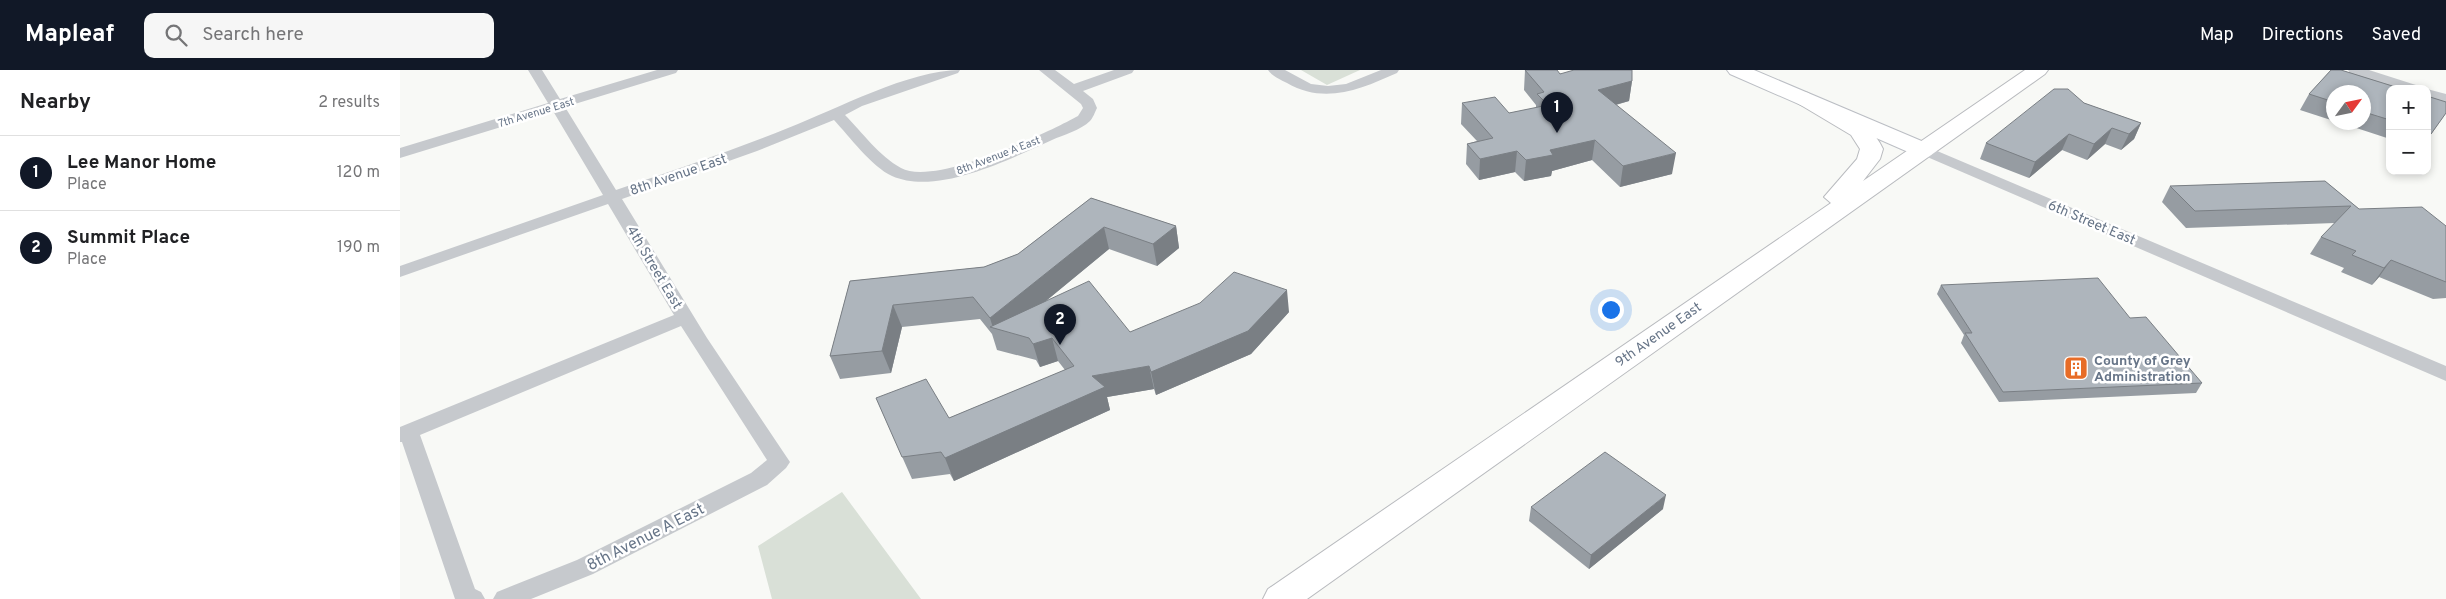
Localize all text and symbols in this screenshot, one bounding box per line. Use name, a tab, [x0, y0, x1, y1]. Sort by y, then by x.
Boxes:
search box	[144, 13, 494, 58]
text: Mapleaf	[25, 20, 114, 50]
icon: search	[162, 21, 190, 49]
text: Search here	[202, 23, 304, 47]
text: Map	[2200, 24, 2234, 47]
text: Directions	[2262, 24, 2344, 47]
text: Saved	[2372, 24, 2421, 47]
north arrow	[2326, 85, 2371, 130]
map controls	[2386, 85, 2431, 175]
button: +	[2386, 85, 2431, 130]
text: Nearby	[20, 89, 91, 116]
pin: 1	[1541, 92, 1573, 133]
text: 2 results	[318, 93, 380, 113]
street label: 7th Avenue East	[497, 95, 576, 131]
button: −	[2386, 130, 2431, 175]
street label: 8th Avenue A East	[954, 133, 1042, 178]
text: Lee Manor Home	[67, 151, 216, 175]
street label: 8th Avenue East	[628, 151, 729, 200]
text: 1	[33, 163, 39, 183]
text: 120 m	[337, 163, 380, 183]
text: Place	[67, 175, 107, 195]
street label: 6th Street East	[2045, 197, 2138, 250]
street label: 4th Street East	[622, 223, 685, 312]
text: Summit Place	[67, 226, 190, 250]
text: 2	[31, 238, 41, 258]
text: 190 m	[337, 238, 380, 258]
text: Place	[67, 250, 107, 270]
your location	[1598, 297, 1624, 323]
street label: 9th Avenue East	[1612, 299, 1705, 371]
pin: 2	[1044, 304, 1076, 345]
place label: County of Grey Administration	[2094, 353, 2191, 386]
building icon: County of Grey Administration	[2063, 355, 2089, 381]
street label: 8th Avenue A East	[584, 500, 708, 576]

